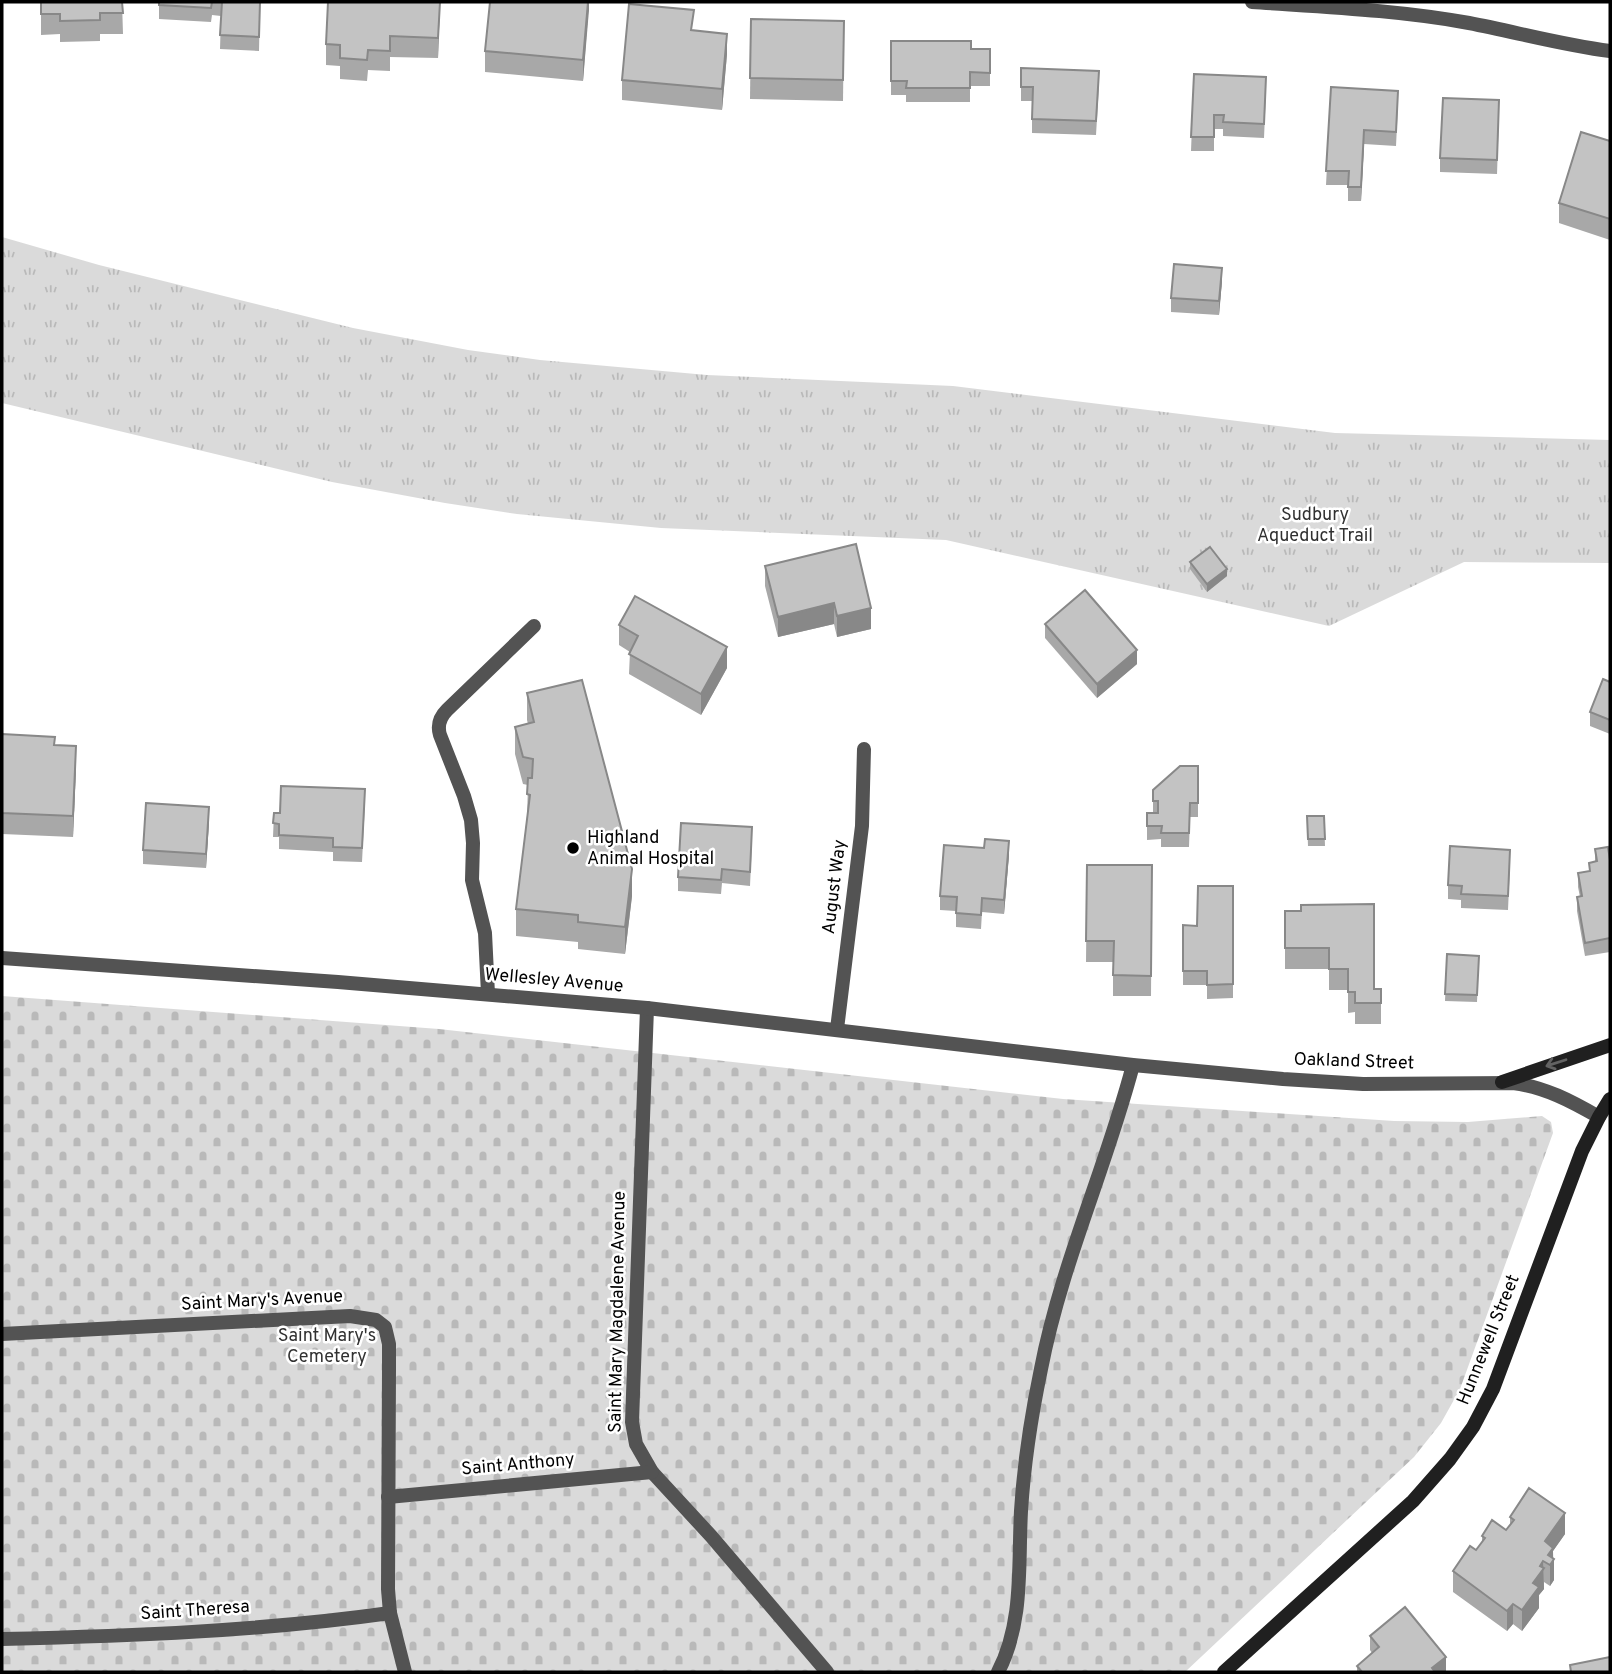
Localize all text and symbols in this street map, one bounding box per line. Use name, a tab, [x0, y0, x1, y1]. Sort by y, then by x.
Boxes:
park label: Sudbury Aqueduct Trail	[1257, 504, 1373, 548]
place label: Highland Animal Hospital	[587, 827, 714, 871]
street label: August Way	[818, 838, 852, 936]
marker: Highland Animal Hospital	[565, 840, 581, 856]
street label: Wellesley Avenue	[484, 963, 624, 999]
street label: Oakland Street	[1293, 1048, 1415, 1076]
one-way arrow	[1545, 1057, 1567, 1070]
street label: Saint Mary Magdalene Avenue	[604, 1191, 632, 1433]
street label: Hunnewell Street	[1452, 1271, 1526, 1409]
street label: Saint Mary's Avenue	[180, 1285, 344, 1317]
park label: Saint Mary's Cemetery	[278, 1325, 376, 1369]
street label: Saint Anthony	[460, 1449, 576, 1481]
street label: Saint Theresa	[140, 1596, 250, 1626]

